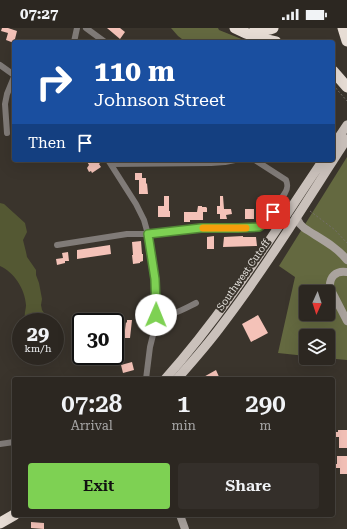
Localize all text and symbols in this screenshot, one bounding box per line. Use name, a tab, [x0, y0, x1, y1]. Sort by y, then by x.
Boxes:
text: 07:27	[20, 5, 58, 23]
text: 110 m	[94, 55, 175, 88]
icon: right	[28, 56, 80, 108]
text: Johnson Street	[94, 89, 226, 110]
icon: arrive	[74, 132, 96, 154]
text: Then	[28, 134, 66, 152]
pin	[256, 195, 290, 229]
icon: arrive	[262, 201, 284, 223]
street label: Southwest Cutoff	[214, 237, 272, 312]
north arrow	[299, 285, 335, 321]
map controls	[299, 285, 335, 365]
position arrow	[135, 294, 177, 336]
speed limit sign: 30	[72, 313, 124, 365]
text: 29	[27, 322, 49, 346]
button: layers	[299, 329, 335, 365]
text: km/h	[25, 343, 51, 354]
text: 07:28	[61, 390, 122, 418]
text: 1	[177, 390, 190, 418]
text: 290	[245, 390, 286, 418]
text: Arrival	[71, 418, 113, 433]
text: min	[172, 418, 196, 433]
text: m	[260, 418, 271, 433]
button: Exit	[28, 463, 170, 509]
button: Share	[178, 463, 319, 509]

